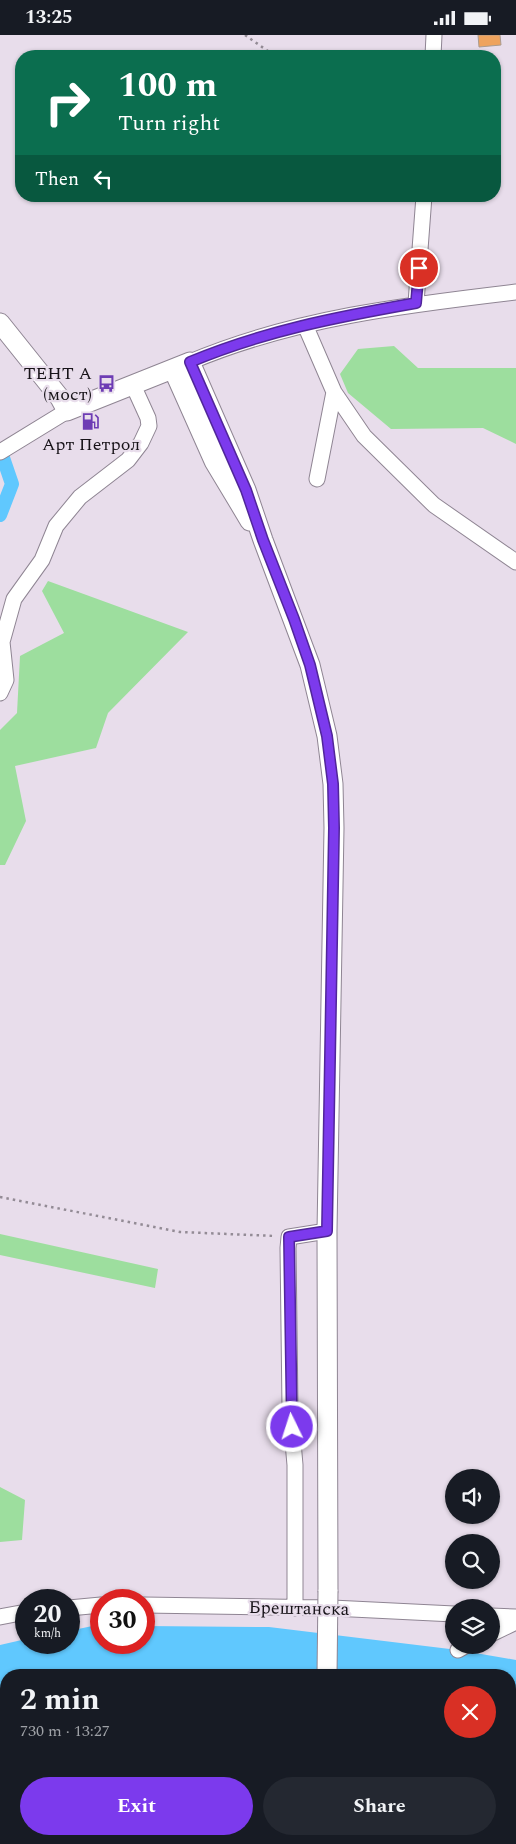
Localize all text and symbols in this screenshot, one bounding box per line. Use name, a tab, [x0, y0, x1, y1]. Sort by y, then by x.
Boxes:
text: 13:25	[25, 3, 73, 32]
text: 100 m	[118, 59, 217, 112]
icon: right	[35, 70, 100, 135]
text: Turn right	[118, 107, 220, 140]
text: Then	[35, 165, 79, 194]
icon: left	[89, 165, 117, 193]
pin	[398, 247, 440, 289]
icon: arrive	[405, 254, 433, 282]
place label: ТЕНТ А (мост)	[23, 360, 92, 408]
bus stop icon: ТЕНТ А (мост)	[96, 373, 116, 393]
fuel station icon: Арт Петрол	[81, 411, 101, 431]
place label: Арт Петрол	[42, 431, 140, 458]
position arrow	[265, 1400, 317, 1452]
map controls	[445, 1469, 500, 1654]
button: sound	[445, 1469, 500, 1524]
button: search	[445, 1534, 500, 1589]
speed limit sign: 30	[90, 1589, 155, 1654]
street label: Брештанска	[248, 1594, 350, 1623]
text: 20	[33, 1596, 62, 1634]
button: layers	[445, 1599, 500, 1654]
text: km/h	[34, 1624, 61, 1643]
text: 2 min	[20, 1677, 100, 1723]
button: close	[444, 1686, 496, 1738]
text: 730 m · 13:27	[20, 1719, 110, 1743]
button: Exit	[20, 1777, 253, 1835]
button: Share	[263, 1777, 496, 1835]

